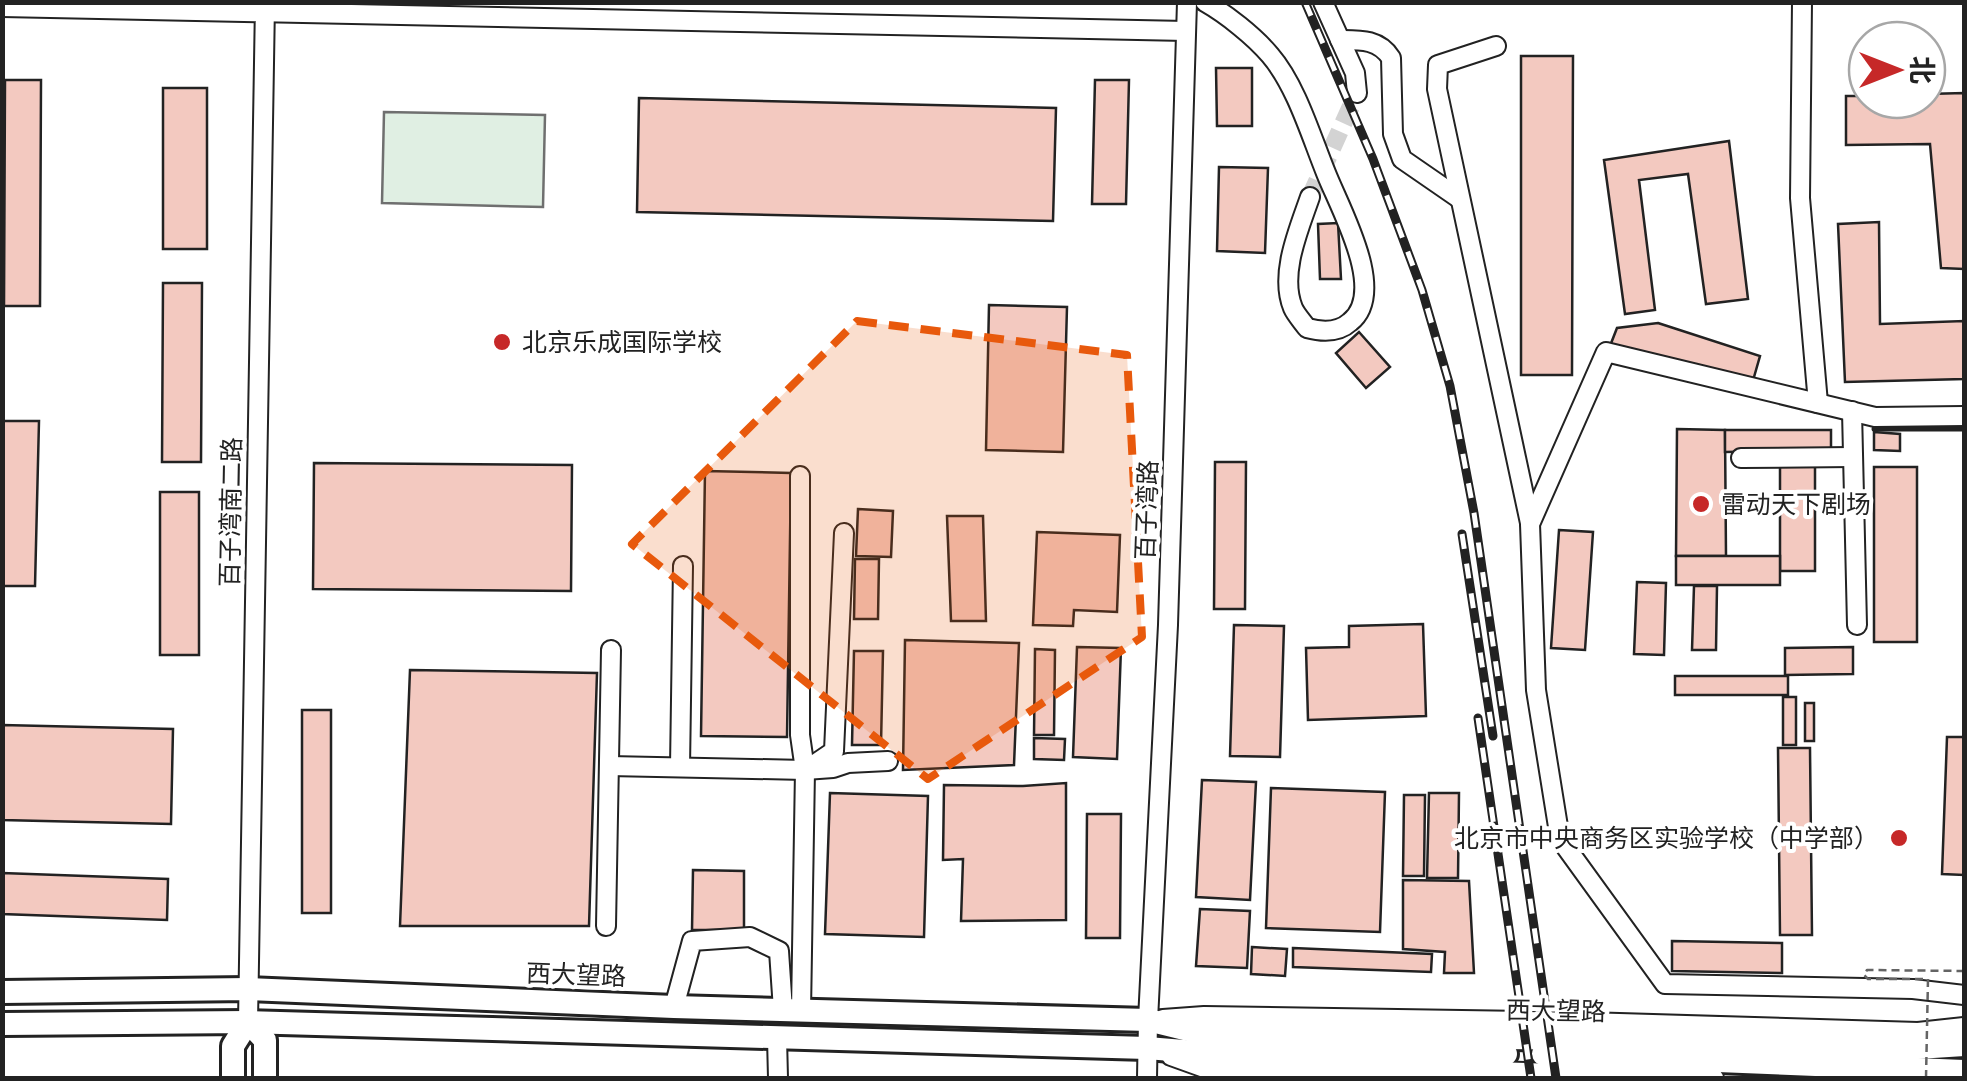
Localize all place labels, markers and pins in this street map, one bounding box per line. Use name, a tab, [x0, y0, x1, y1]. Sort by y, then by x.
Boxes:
place label: 北京乐成国际学校	[522, 328, 722, 357]
marker: 北京乐成国际学校	[491, 331, 513, 353]
place label: 雷动天下剧场	[1721, 490, 1871, 519]
marker: 雷动天下剧场	[1690, 493, 1712, 515]
place label: 北京市中央商务区实验学校（中学部）	[1454, 824, 1879, 853]
marker: 北京市中央商务区实验学校（中学部）	[1888, 827, 1910, 849]

